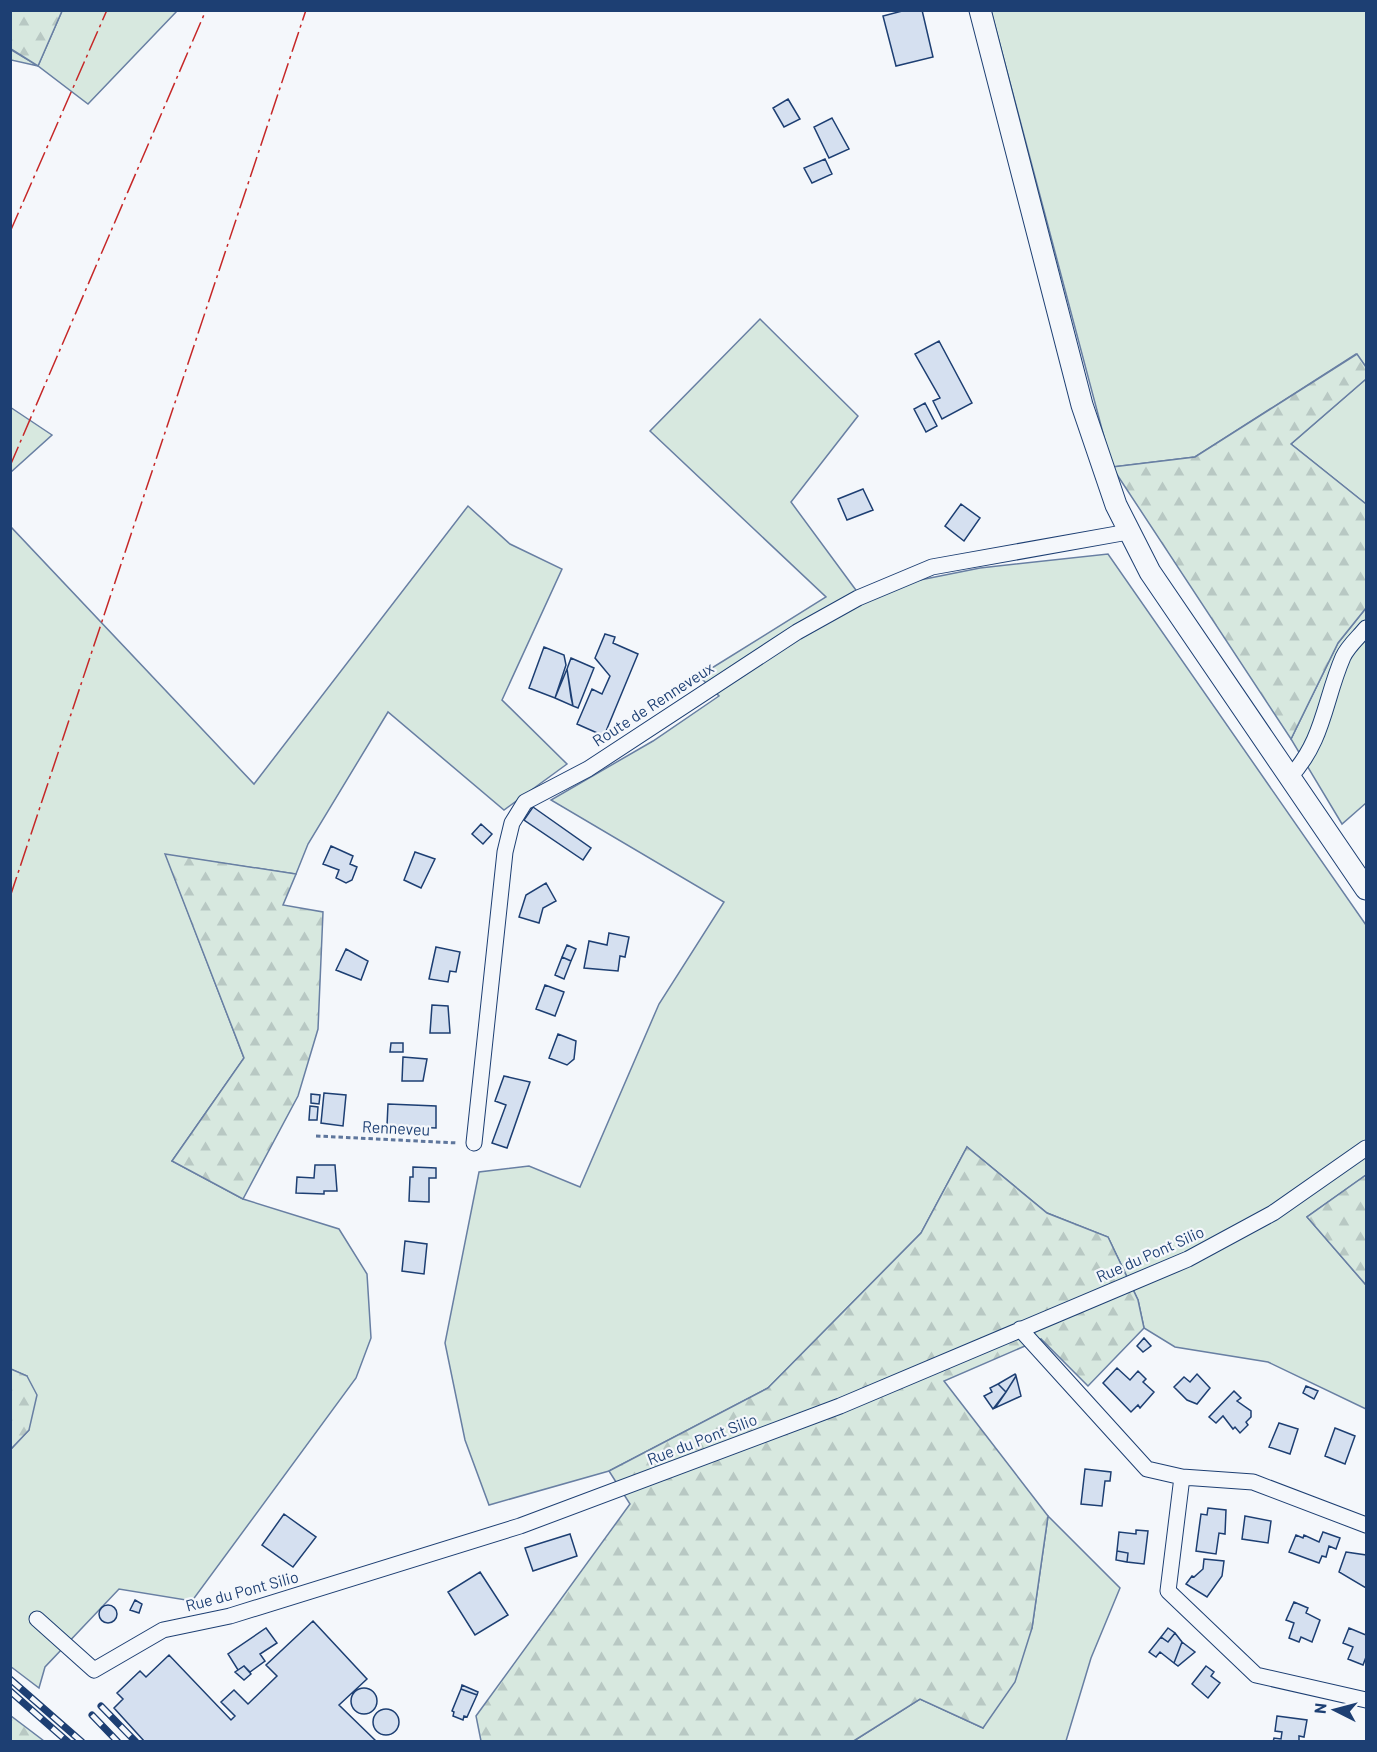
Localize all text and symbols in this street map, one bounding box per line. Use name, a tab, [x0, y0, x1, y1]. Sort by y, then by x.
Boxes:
street label: Route de Renneveux	[589, 657, 717, 750]
street label: Renneveu	[361, 1116, 431, 1139]
street label: Rue du Pont Silio	[1093, 1221, 1207, 1286]
street label: Rue du Pont Silio	[644, 1409, 759, 1468]
street label: Rue du Pont Silio	[183, 1566, 300, 1615]
north arrow	[1305, 1680, 1365, 1740]
text: N	[1310, 1702, 1330, 1715]

